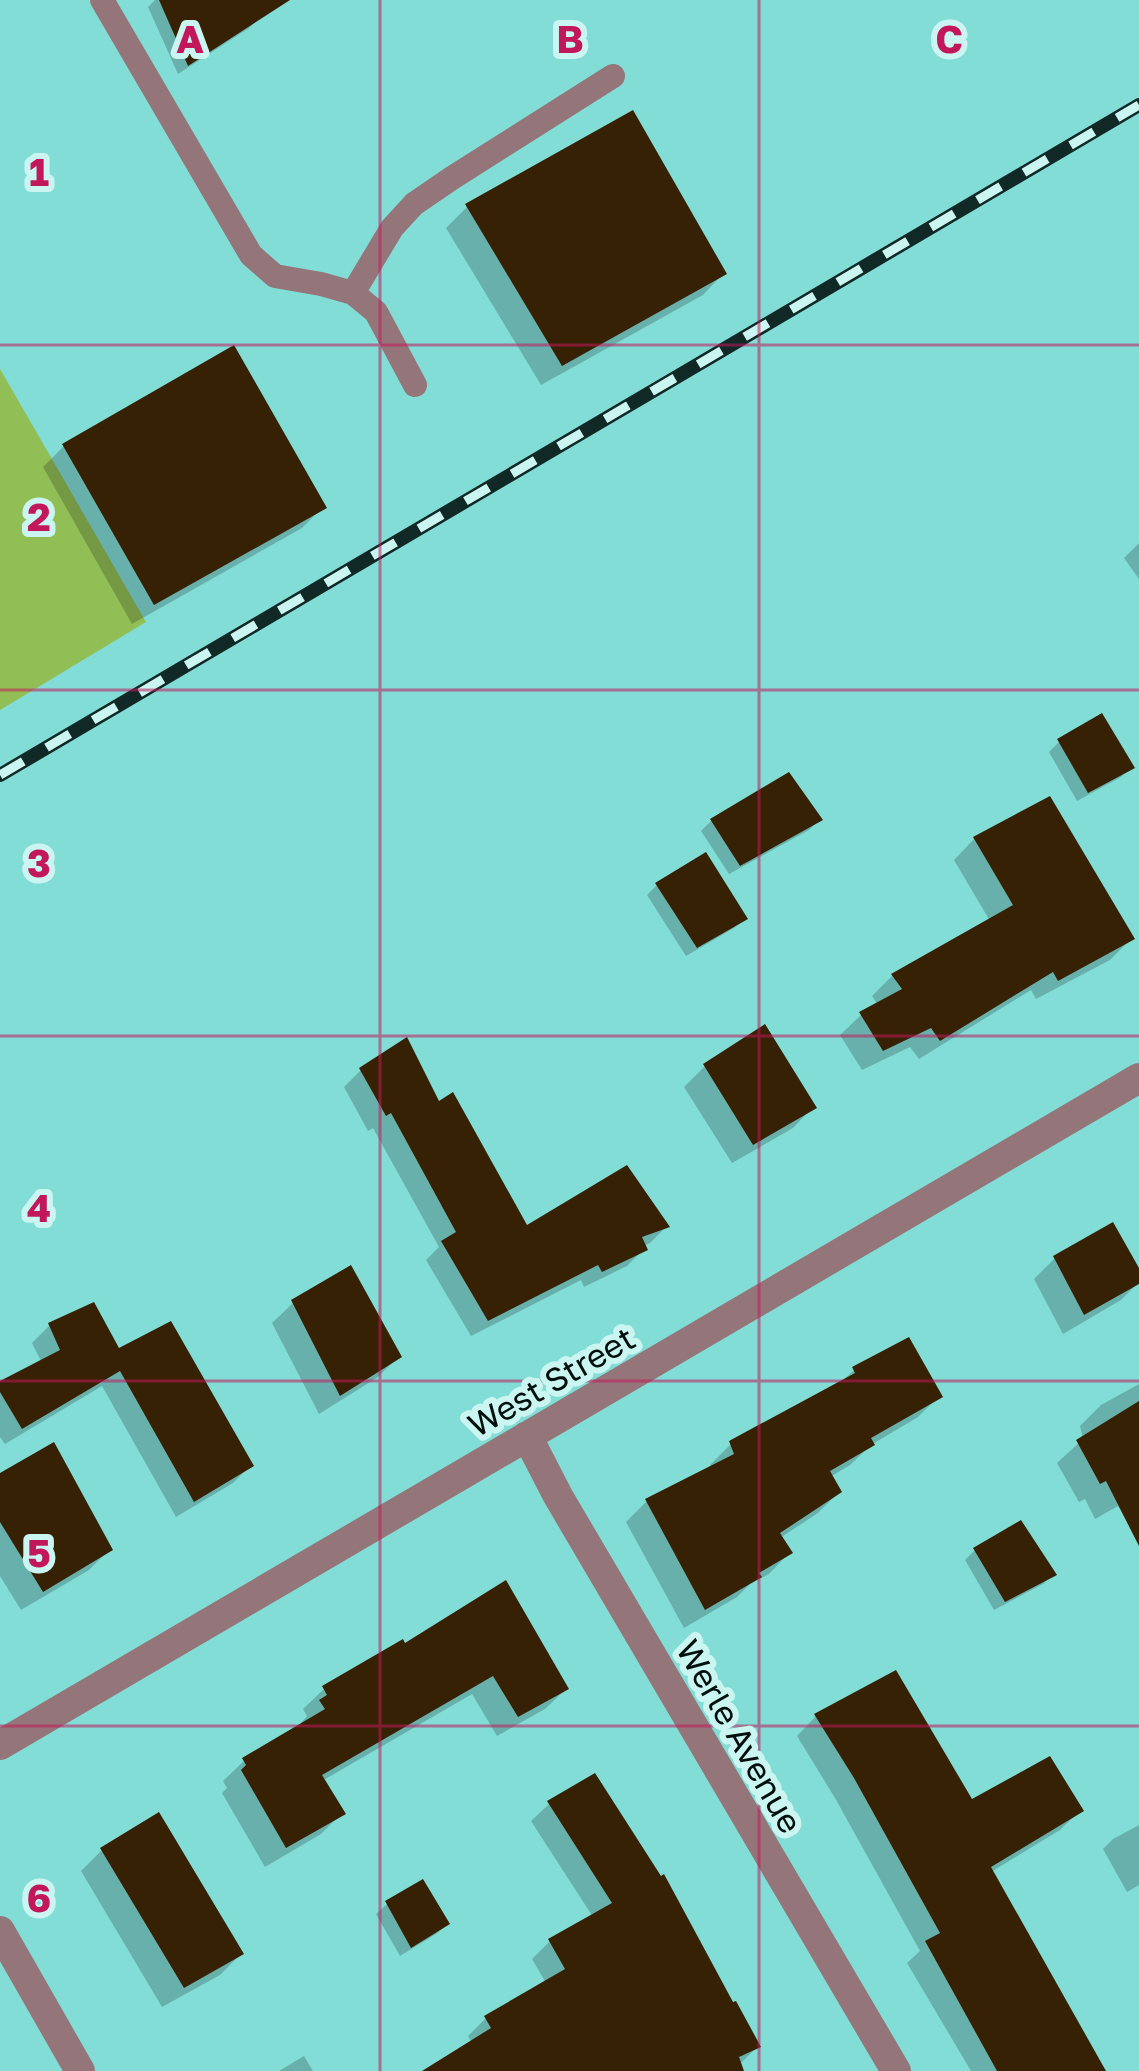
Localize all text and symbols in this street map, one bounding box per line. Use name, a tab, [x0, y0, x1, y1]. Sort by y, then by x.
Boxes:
text: A	[176, 15, 204, 62]
text: B	[556, 15, 584, 62]
text: C	[935, 15, 963, 62]
text: 1	[29, 148, 49, 195]
text: 2	[27, 493, 51, 540]
text: 3	[27, 839, 51, 886]
text: 4	[27, 1184, 51, 1231]
street label: West Street	[461, 1318, 641, 1444]
text: 5	[27, 1529, 51, 1576]
street label: Werle Avenue	[669, 1633, 811, 1839]
text: 6	[27, 1874, 51, 1921]

